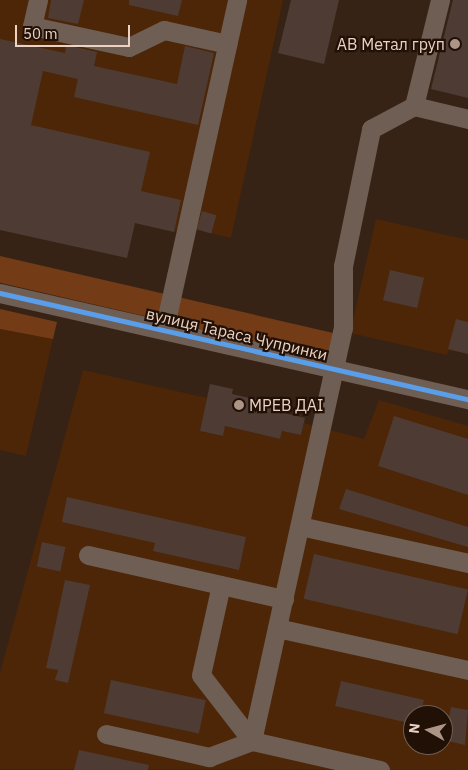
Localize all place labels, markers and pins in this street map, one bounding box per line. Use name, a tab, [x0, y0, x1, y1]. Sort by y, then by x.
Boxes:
place label: АВ Метал груп	[337, 34, 445, 54]
marker: АВ Метал груп	[449, 38, 461, 50]
place label: МРЕВ ДАІ	[249, 395, 324, 415]
marker: МРЕВ ДАІ	[233, 399, 245, 411]

